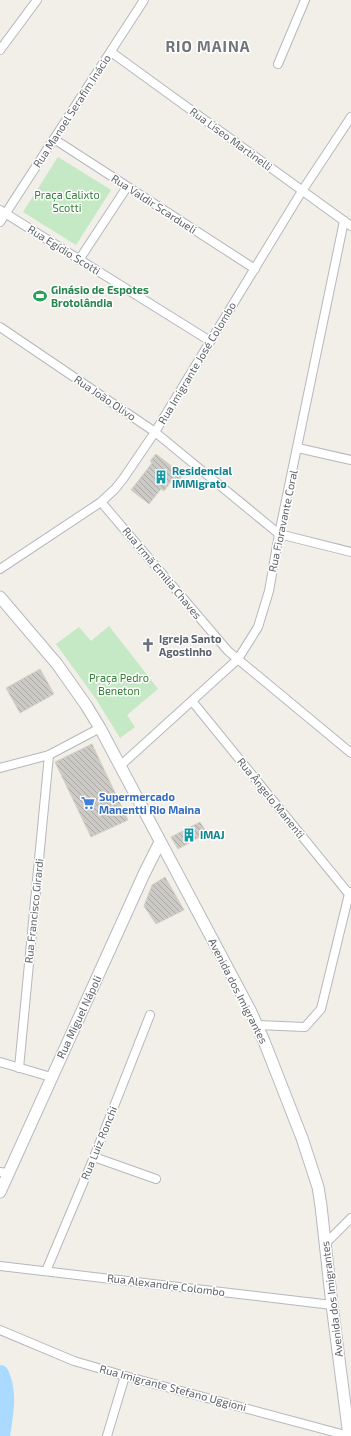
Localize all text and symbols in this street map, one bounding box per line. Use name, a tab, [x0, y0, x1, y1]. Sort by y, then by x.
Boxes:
district label: RIO MAINA	[165, 37, 251, 55]
street label: Rua Manoel Serafim Inácio	[30, 52, 113, 170]
street label: Rua Liseo Martinelli	[188, 104, 275, 173]
street label: Rua Valdir Scardueli	[109, 171, 199, 236]
park label: Praça Calixto Scotti	[34, 188, 100, 214]
street label: Rua Egídio Scotti	[26, 222, 103, 277]
place label: Ginásio de Espotes Brotolândia	[51, 283, 149, 309]
sports icon: Ginásio de Espotes Brotolândia	[32, 288, 48, 304]
street label: Rua Imigrante José Colombo	[155, 299, 238, 426]
street label: Rua João Olivo	[72, 372, 139, 423]
place label: Residencial IMMigrato	[172, 464, 232, 490]
street label: Rua Fioravante Coral	[265, 468, 300, 573]
building icon: Residencial IMMigrato	[153, 469, 169, 485]
street label: Rua Irmã Emília Chaves	[120, 524, 205, 622]
place label: Igreja Santo Agostinho	[159, 632, 222, 658]
church icon: Igreja Santo Agostinho	[140, 637, 156, 653]
park label: Praça Pedro Beneton	[89, 671, 149, 697]
street label: Rua Ângelo Manenti	[235, 755, 308, 841]
place label: Supermercado Manentti Rio Maina	[99, 790, 200, 816]
supermarket icon: Supermercado Manentti Rio Maina	[80, 795, 96, 811]
building icon: IMAJ	[181, 827, 197, 843]
place label: IMAJ	[200, 828, 225, 841]
street label: Rua Francisco Girardi	[22, 858, 45, 964]
street label: Avenida dos Imigrantes	[206, 936, 271, 1046]
street label: Rua Miguel Nápoli	[54, 973, 103, 1060]
street label: Rua Luiz Ronchi	[78, 1104, 119, 1181]
street label: Avenida dos Imigrantes	[318, 1240, 345, 1358]
street label: Rua Alexandre Colombo	[106, 1271, 226, 1298]
street label: Rua Imigrante Stefano Uggioni	[98, 1362, 248, 1413]

